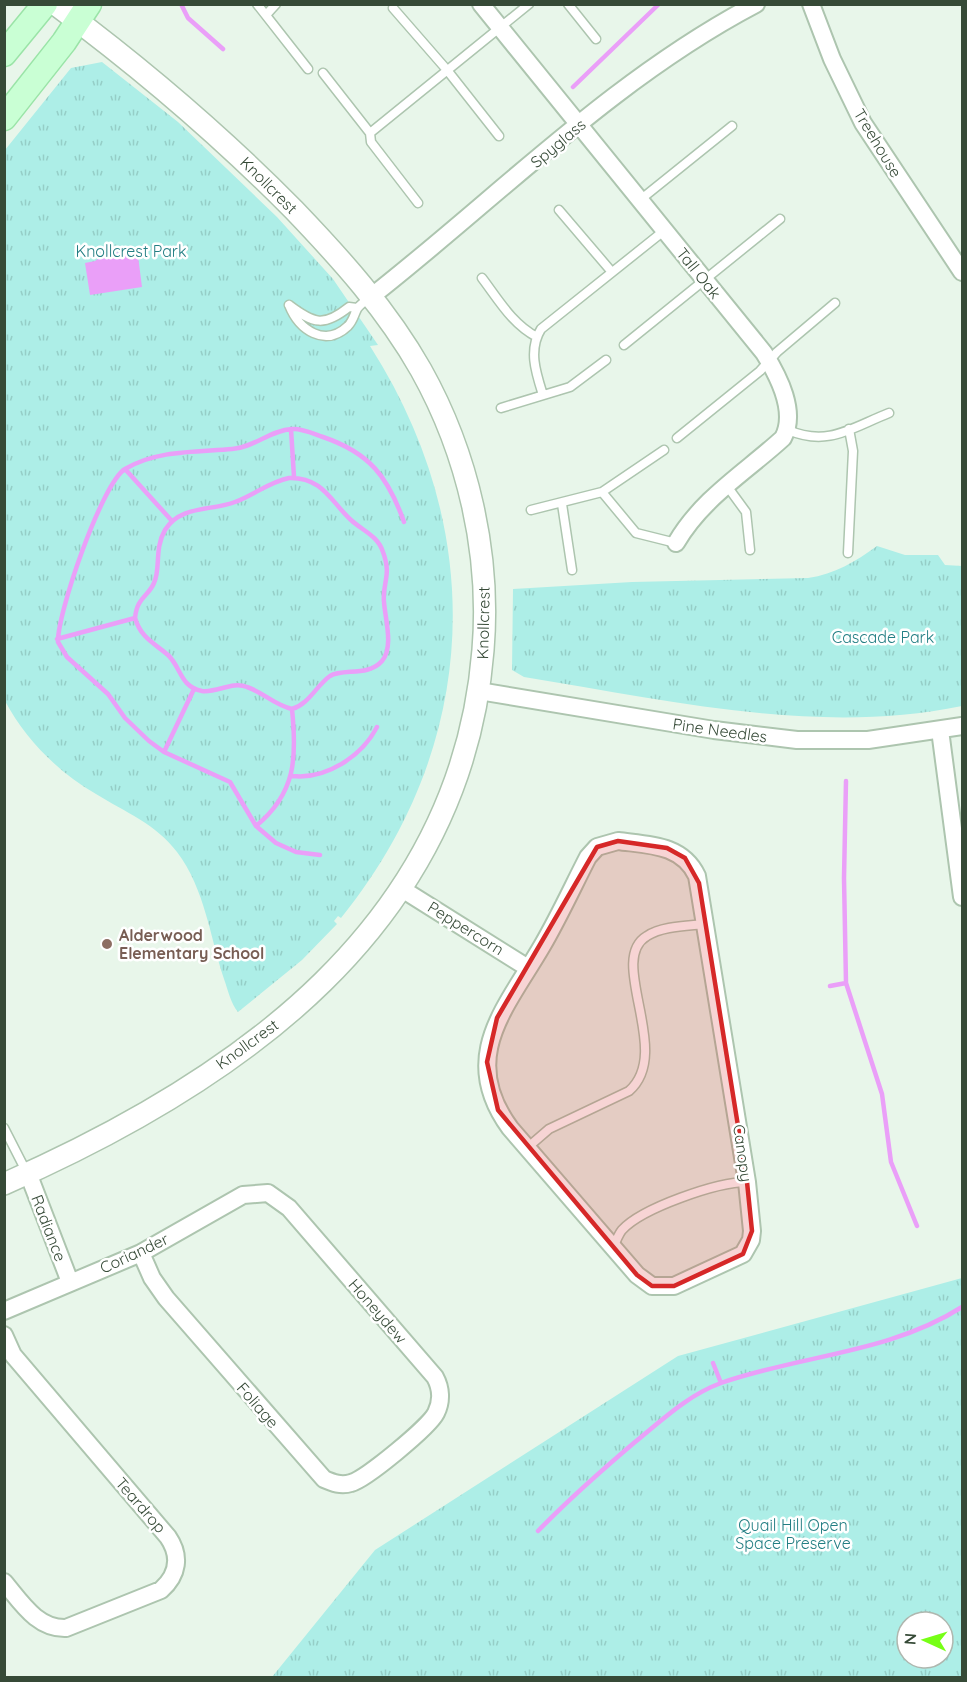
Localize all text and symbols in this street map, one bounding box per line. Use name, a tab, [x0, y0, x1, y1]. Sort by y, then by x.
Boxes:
street label: Treehouse	[850, 105, 906, 181]
street label: Spyglass	[526, 114, 590, 172]
street label: Knollcrest	[236, 152, 302, 218]
park label: Knollcrest Park	[75, 241, 187, 261]
street label: Tall Oak	[672, 243, 726, 303]
street label: Knollcrest	[472, 586, 494, 660]
park label: Cascade Park	[832, 627, 934, 647]
street label: Pine Needles	[672, 713, 768, 747]
street label: Peppercorn	[424, 897, 508, 959]
place label: Alderwood Elementary School	[119, 925, 264, 963]
marker: Alderwood Elementary School	[100, 937, 114, 951]
street label: Knollcrest	[212, 1014, 282, 1074]
street label: Canopy	[729, 1123, 757, 1183]
street label: Radiance	[27, 1192, 71, 1264]
street label: Coriander	[96, 1228, 172, 1278]
street label: Honeydew	[344, 1275, 412, 1347]
street label: Foliage	[233, 1378, 283, 1432]
street label: Teardrop	[111, 1473, 171, 1537]
park label: Quail Hill Open Space Preserve	[735, 1515, 851, 1553]
north arrow	[895, 1610, 955, 1670]
text: N	[900, 1632, 920, 1646]

